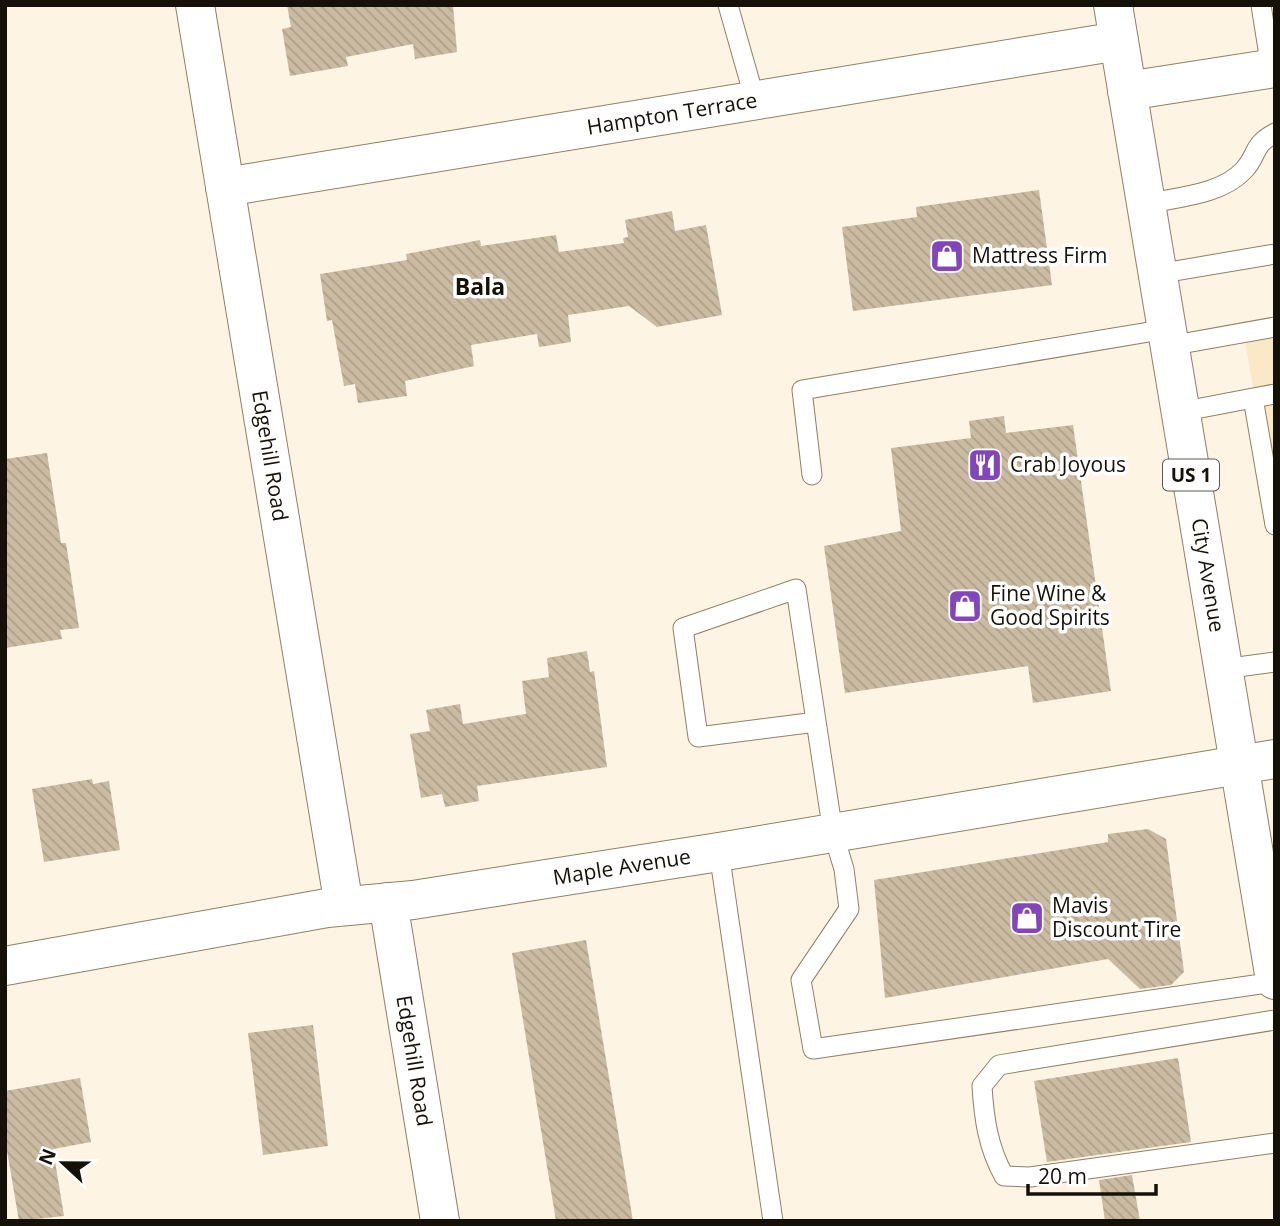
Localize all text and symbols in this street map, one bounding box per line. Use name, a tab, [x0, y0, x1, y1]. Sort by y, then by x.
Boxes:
street label: Hampton Terrace	[585, 85, 759, 141]
shop icon: Mattress Firm	[928, 237, 966, 275]
place label: Mattress Firm	[972, 241, 1108, 269]
district label: Bala	[455, 270, 505, 302]
street label: Edgehill Road	[246, 388, 295, 523]
restaurant icon: Crab Joyous	[966, 446, 1004, 484]
place label: Crab Joyous	[1010, 450, 1126, 478]
road number: US 1	[1163, 460, 1219, 490]
street label: City Avenue	[1185, 516, 1232, 634]
place label: Fine Wine & Good Spirits	[990, 579, 1110, 631]
shop icon: Fine Wine & Good Spirits	[946, 587, 984, 625]
street label: Maple Avenue	[551, 842, 693, 891]
place label: Mavis Discount Tire	[1052, 891, 1181, 943]
shop icon: Mavis Discount Tire	[1008, 899, 1046, 937]
street label: Edgehill Road	[390, 993, 439, 1128]
north arrow	[28, 1128, 98, 1198]
text: N	[32, 1145, 62, 1169]
scale bar	[1028, 1152, 1156, 1196]
text: 20 m	[1038, 1162, 1087, 1190]

